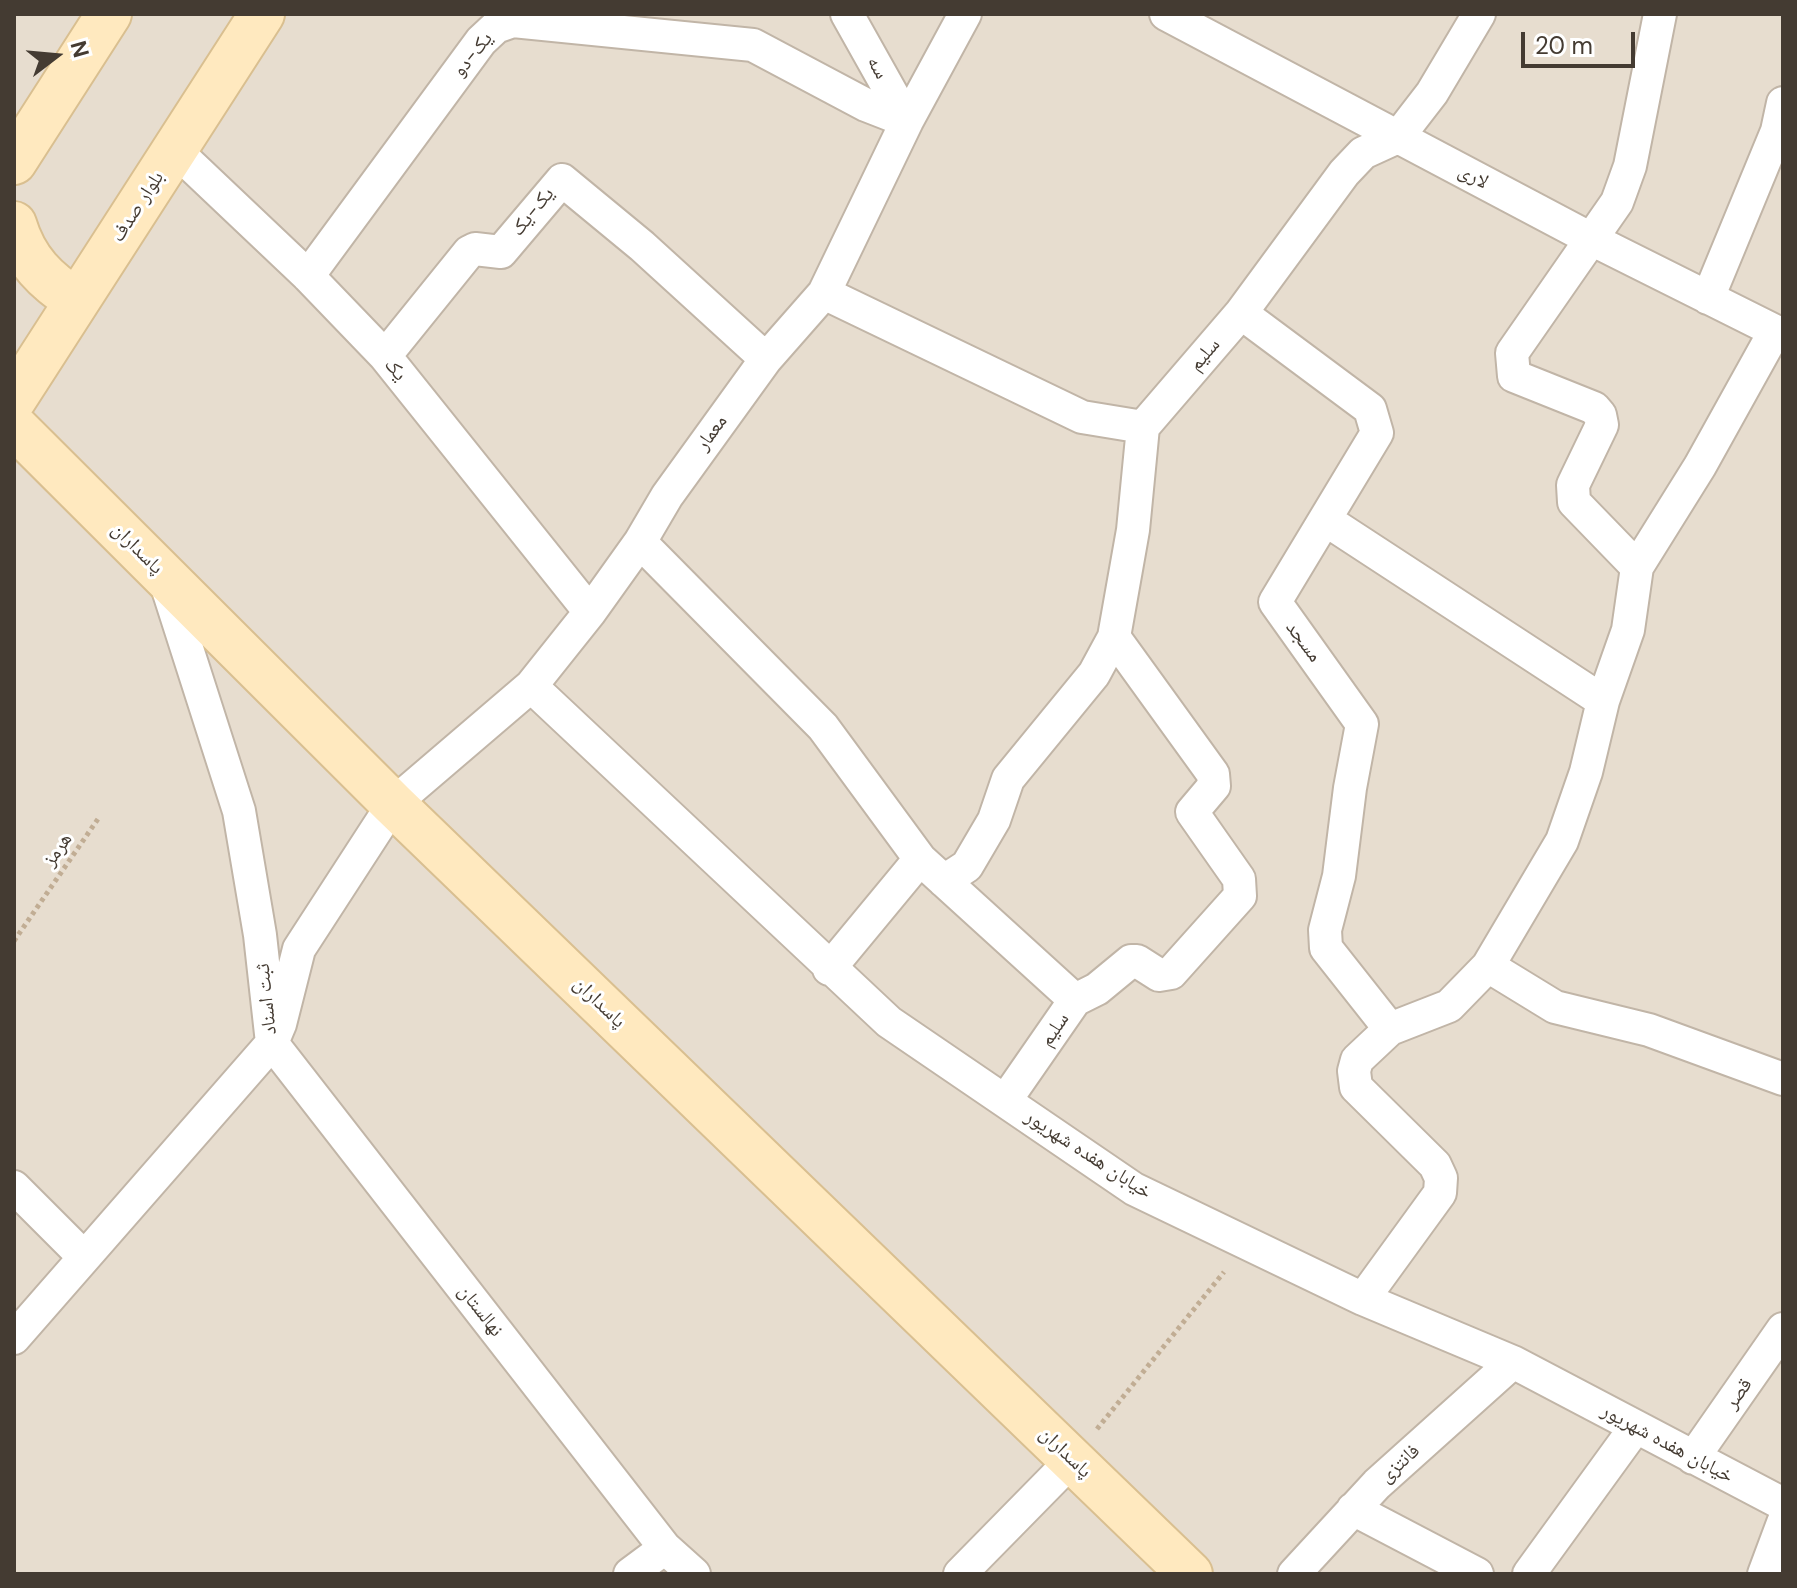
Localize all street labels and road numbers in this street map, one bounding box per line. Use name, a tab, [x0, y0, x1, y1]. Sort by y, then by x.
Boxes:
street label: یک-دو	[448, 28, 498, 82]
street label: سه	[861, 52, 893, 84]
street label: لاری	[1454, 159, 1492, 195]
street label: بلوار صدف	[106, 167, 170, 247]
street label: یک-یک	[506, 183, 560, 241]
street label: سلیم	[1184, 334, 1226, 376]
street label: یک	[379, 354, 411, 386]
street label: معمار	[691, 410, 733, 456]
street label: پاسداران	[106, 518, 168, 580]
street label: مسجد	[1280, 617, 1326, 667]
street label: هرمز	[38, 829, 78, 871]
street label: ثبت اسناد	[251, 962, 283, 1036]
street label: پاسداران	[568, 972, 630, 1034]
street label: سلیم	[1035, 1008, 1075, 1052]
street label: خیابان هفده شهریور	[1020, 1105, 1156, 1205]
street label: نهالستان	[452, 1280, 508, 1342]
street label: قصر	[1720, 1374, 1758, 1414]
street label: خیابان هفده شهریور	[1597, 1399, 1737, 1489]
street label: پاسداران	[1034, 1422, 1096, 1484]
street label: فانتزی	[1375, 1439, 1425, 1489]

